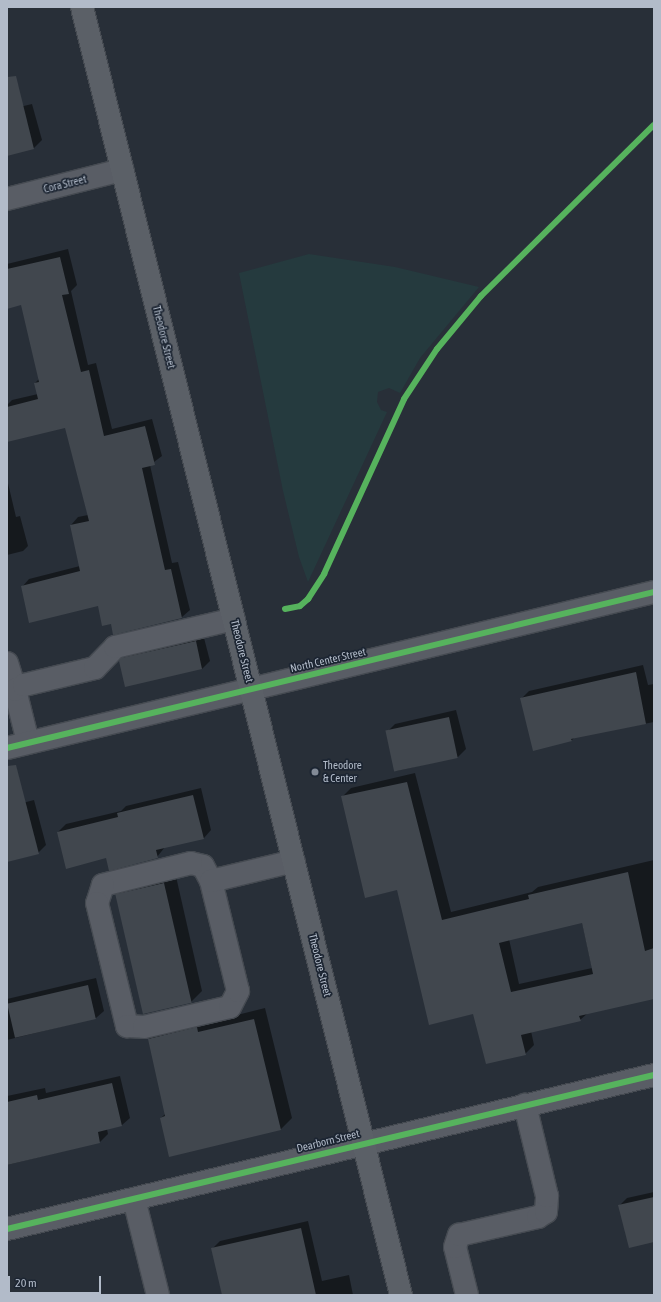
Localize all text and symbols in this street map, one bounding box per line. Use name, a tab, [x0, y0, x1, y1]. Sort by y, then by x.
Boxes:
street label: Cora Street	[42, 172, 88, 196]
street label: Theodore Street	[150, 304, 178, 370]
street label: Theodore Street	[228, 618, 256, 684]
street label: North Center Street	[289, 645, 367, 675]
place label: Theodore & Center	[323, 759, 362, 785]
marker: Theodore & Center	[310, 767, 320, 777]
street label: Theodore Street	[306, 932, 334, 998]
street label: Dearborn Street	[295, 1127, 361, 1155]
scale bar	[10, 1268, 103, 1294]
text: 20 m	[15, 1276, 37, 1290]

